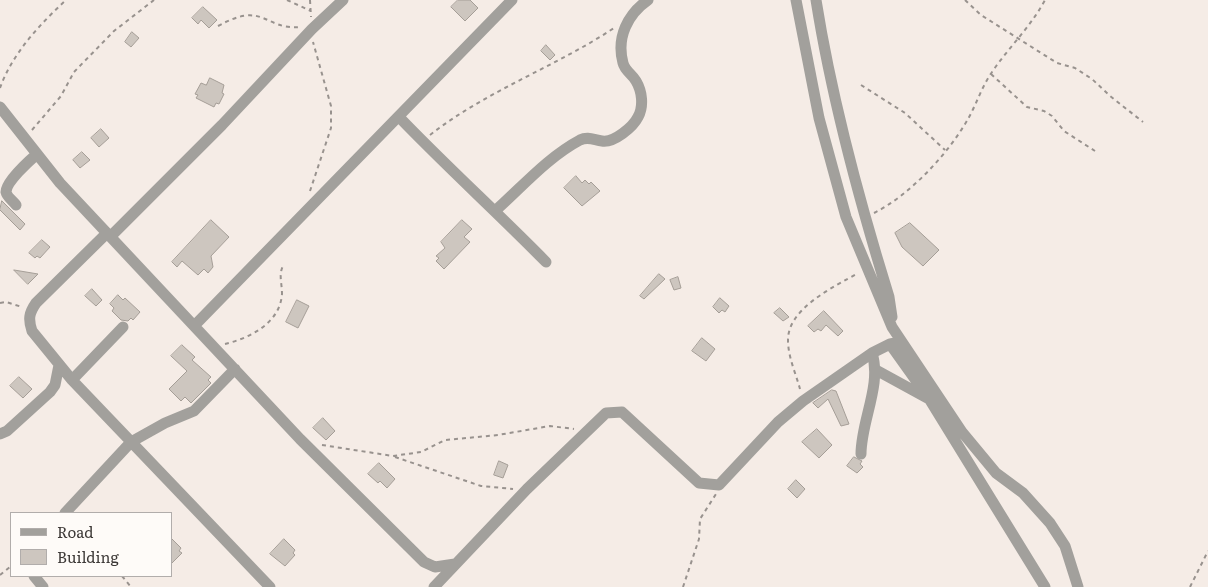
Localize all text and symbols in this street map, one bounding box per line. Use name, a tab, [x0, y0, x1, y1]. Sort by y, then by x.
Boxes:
legend	[10, 512, 172, 577]
text: Road	[57, 520, 93, 543]
text: Building	[57, 545, 119, 568]

